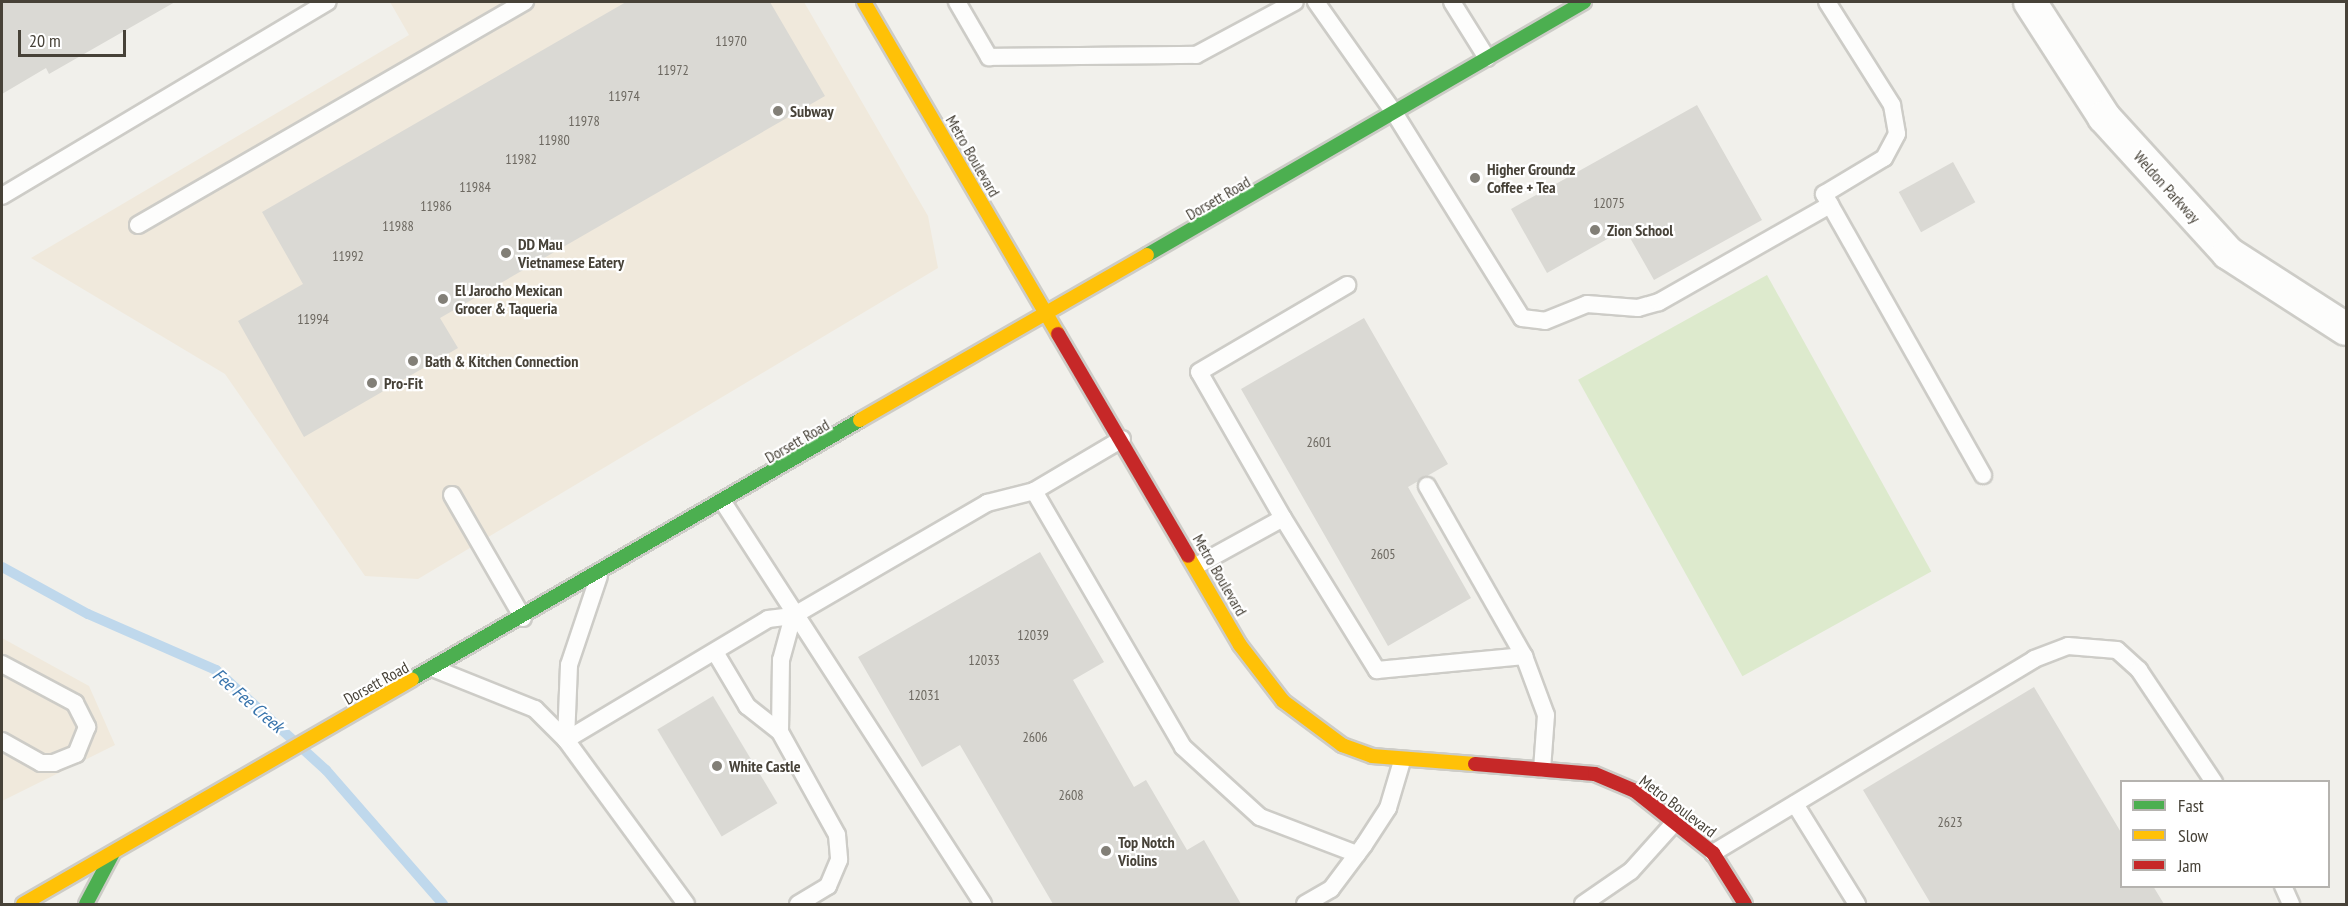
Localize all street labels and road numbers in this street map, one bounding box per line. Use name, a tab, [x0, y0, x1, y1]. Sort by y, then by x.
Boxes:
street label: Metro Boulevard	[942, 112, 1004, 200]
street label: Weldon Parkway	[2130, 147, 2204, 227]
street label: Dorsett Road	[1182, 172, 1254, 224]
street label: Dorsett Road	[761, 415, 833, 467]
street label: Metro Boulevard	[1189, 531, 1251, 619]
street label: Dorsett Road	[340, 657, 412, 709]
street label: Metro Boulevard	[1636, 771, 1720, 841]

